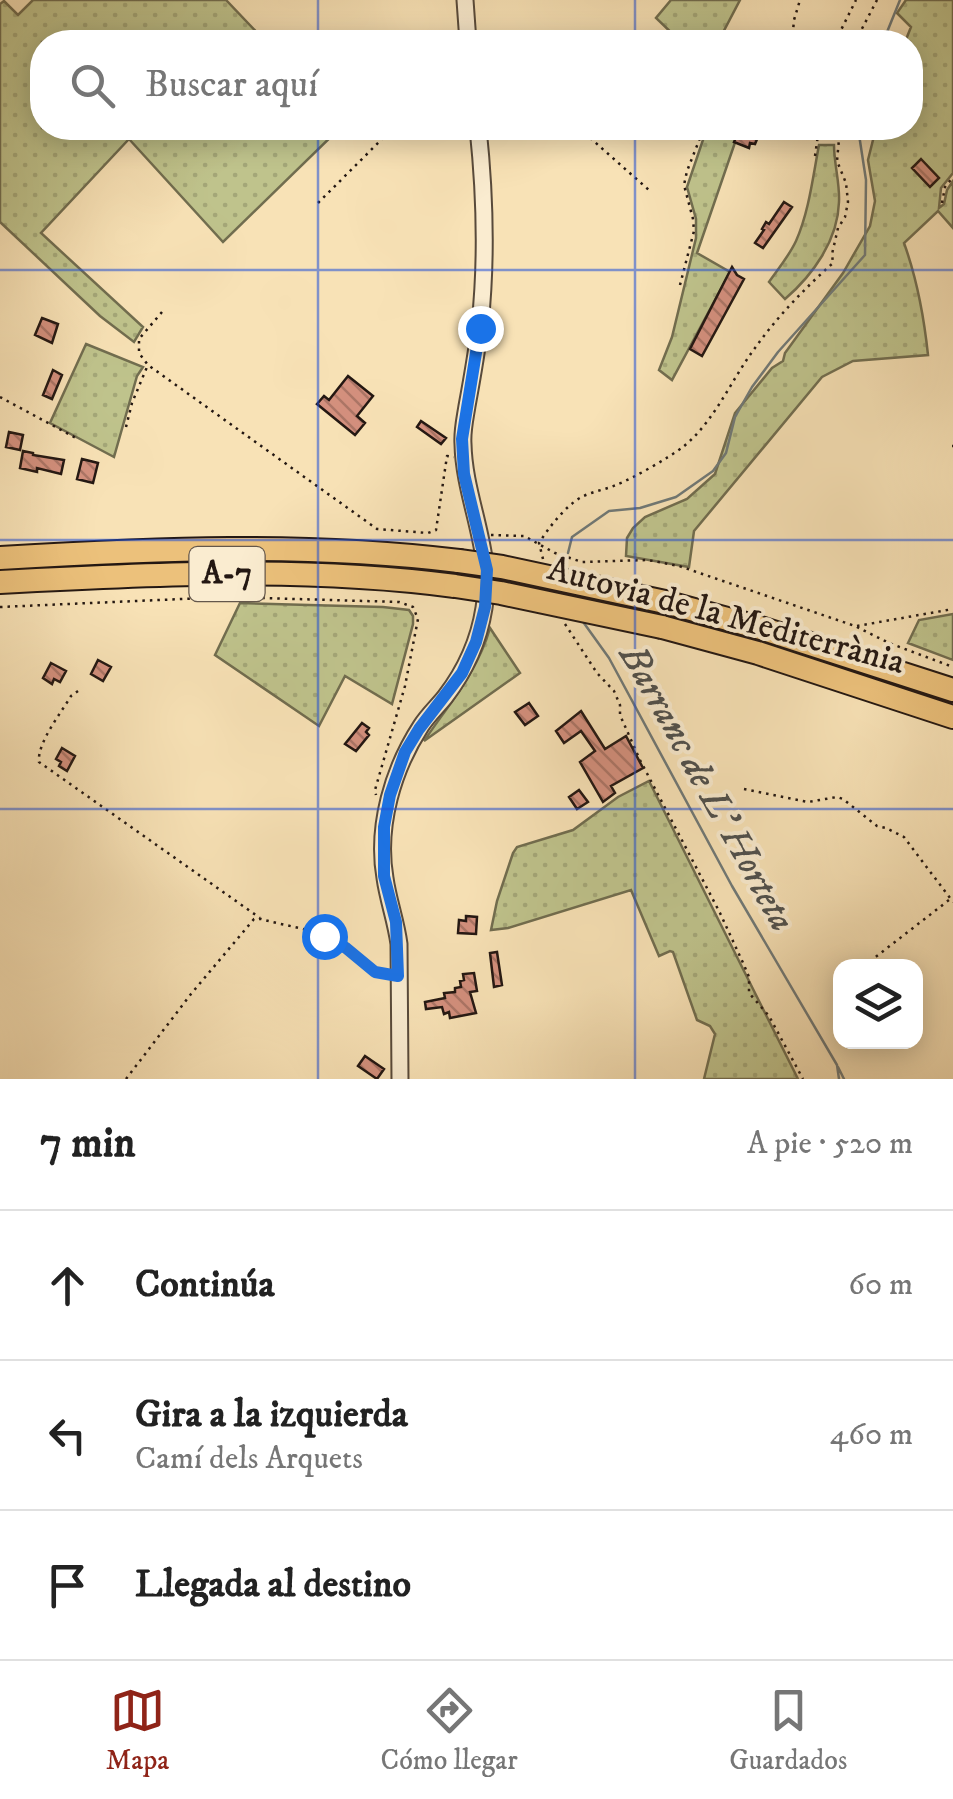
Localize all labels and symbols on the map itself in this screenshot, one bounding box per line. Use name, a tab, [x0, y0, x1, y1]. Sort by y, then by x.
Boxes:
route end	[458, 306, 504, 352]
road number: A-7	[190, 547, 264, 601]
street label: Autovia de la Mediterrània	[543, 547, 909, 685]
water label: Barranc de L' Horteta	[607, 634, 806, 940]
route start	[302, 914, 348, 960]

